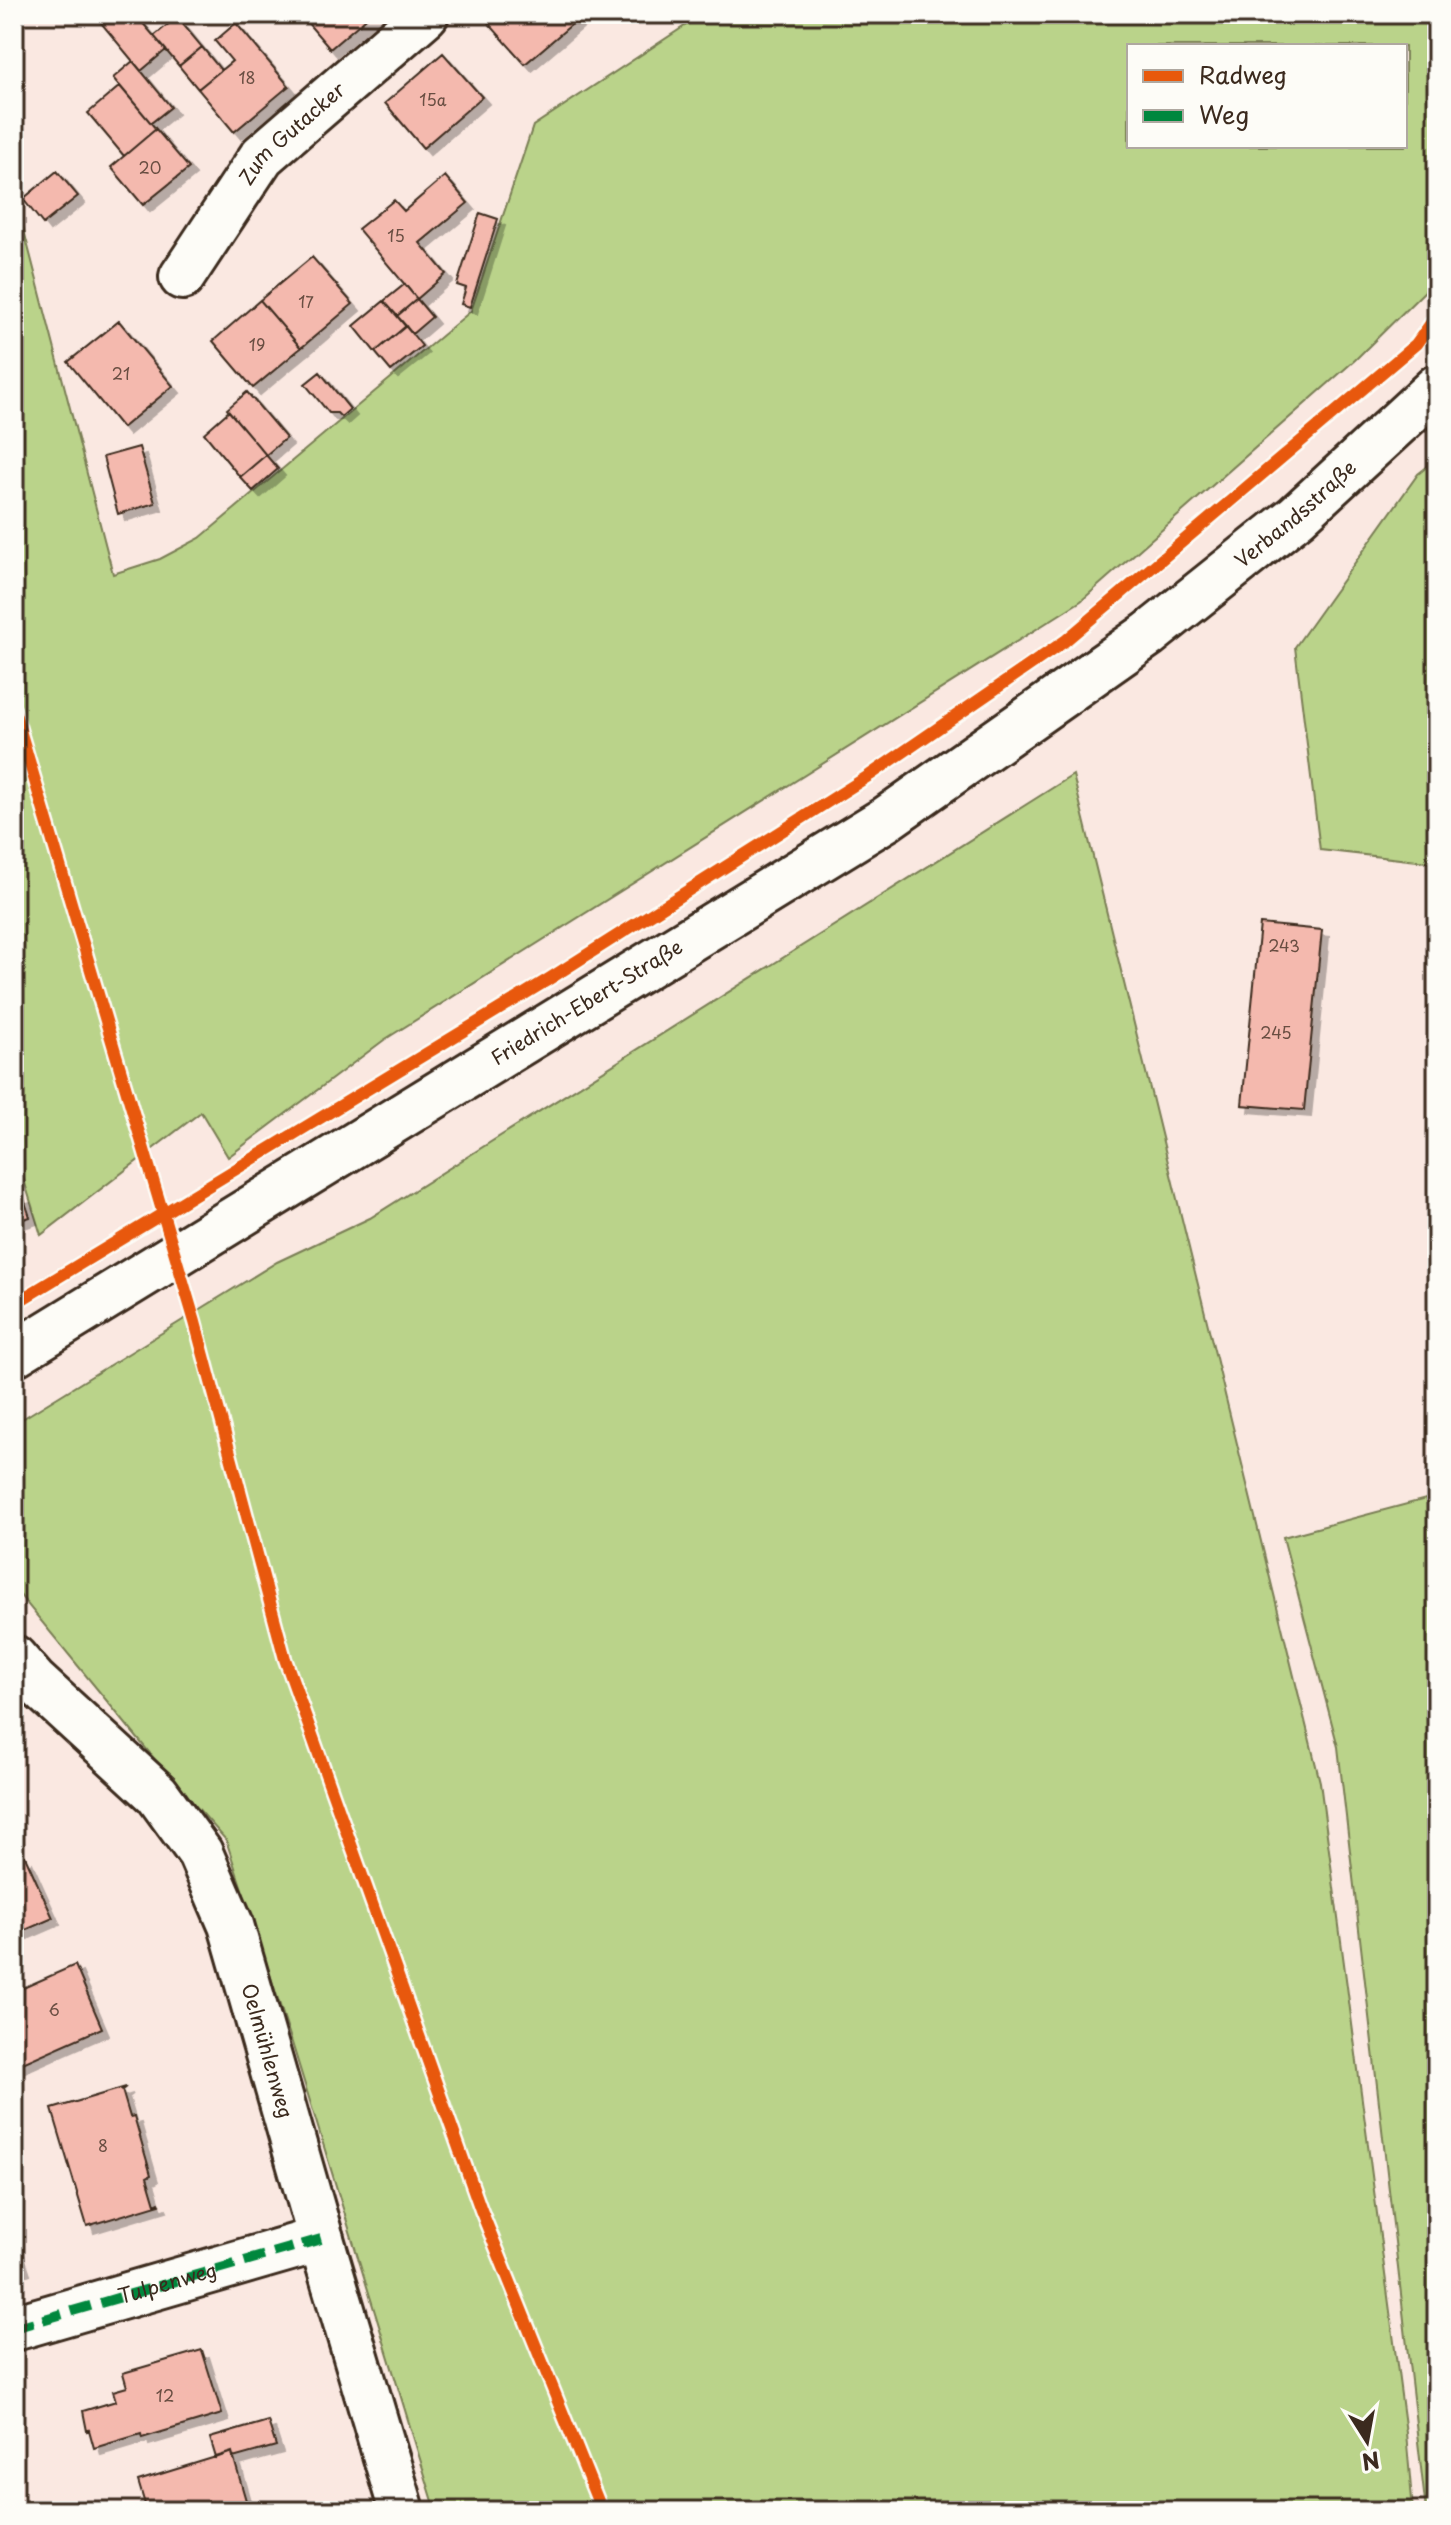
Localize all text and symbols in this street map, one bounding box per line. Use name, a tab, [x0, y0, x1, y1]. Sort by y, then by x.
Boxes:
legend	[1127, 44, 1407, 148]
text: Radweg	[1199, 56, 1287, 92]
house number: 18	[238, 65, 256, 89]
street label: Zum Gutacker	[231, 74, 352, 191]
house number: 15a	[419, 87, 447, 111]
text: Weg	[1199, 96, 1249, 132]
house number: 20	[139, 155, 161, 179]
house number: 15	[387, 223, 405, 247]
house number: 17	[298, 289, 314, 313]
house number: 19	[249, 332, 265, 356]
house number: 21	[112, 361, 130, 385]
street label: Verbandsstraße	[1228, 453, 1363, 574]
street label: Friedrich-Ebert-Straße	[485, 931, 688, 1072]
house number: 243	[1268, 933, 1300, 957]
house number: 245	[1260, 1020, 1292, 1044]
street label: Oelmühlenweg	[234, 1980, 302, 2122]
house number: 6	[48, 1997, 60, 2021]
house number: 8	[98, 2133, 108, 2157]
street label: Tulpenweg	[114, 2254, 220, 2311]
house number: 12	[156, 2383, 174, 2407]
north arrow	[1327, 2401, 1407, 2481]
text: N	[1359, 2444, 1383, 2480]

